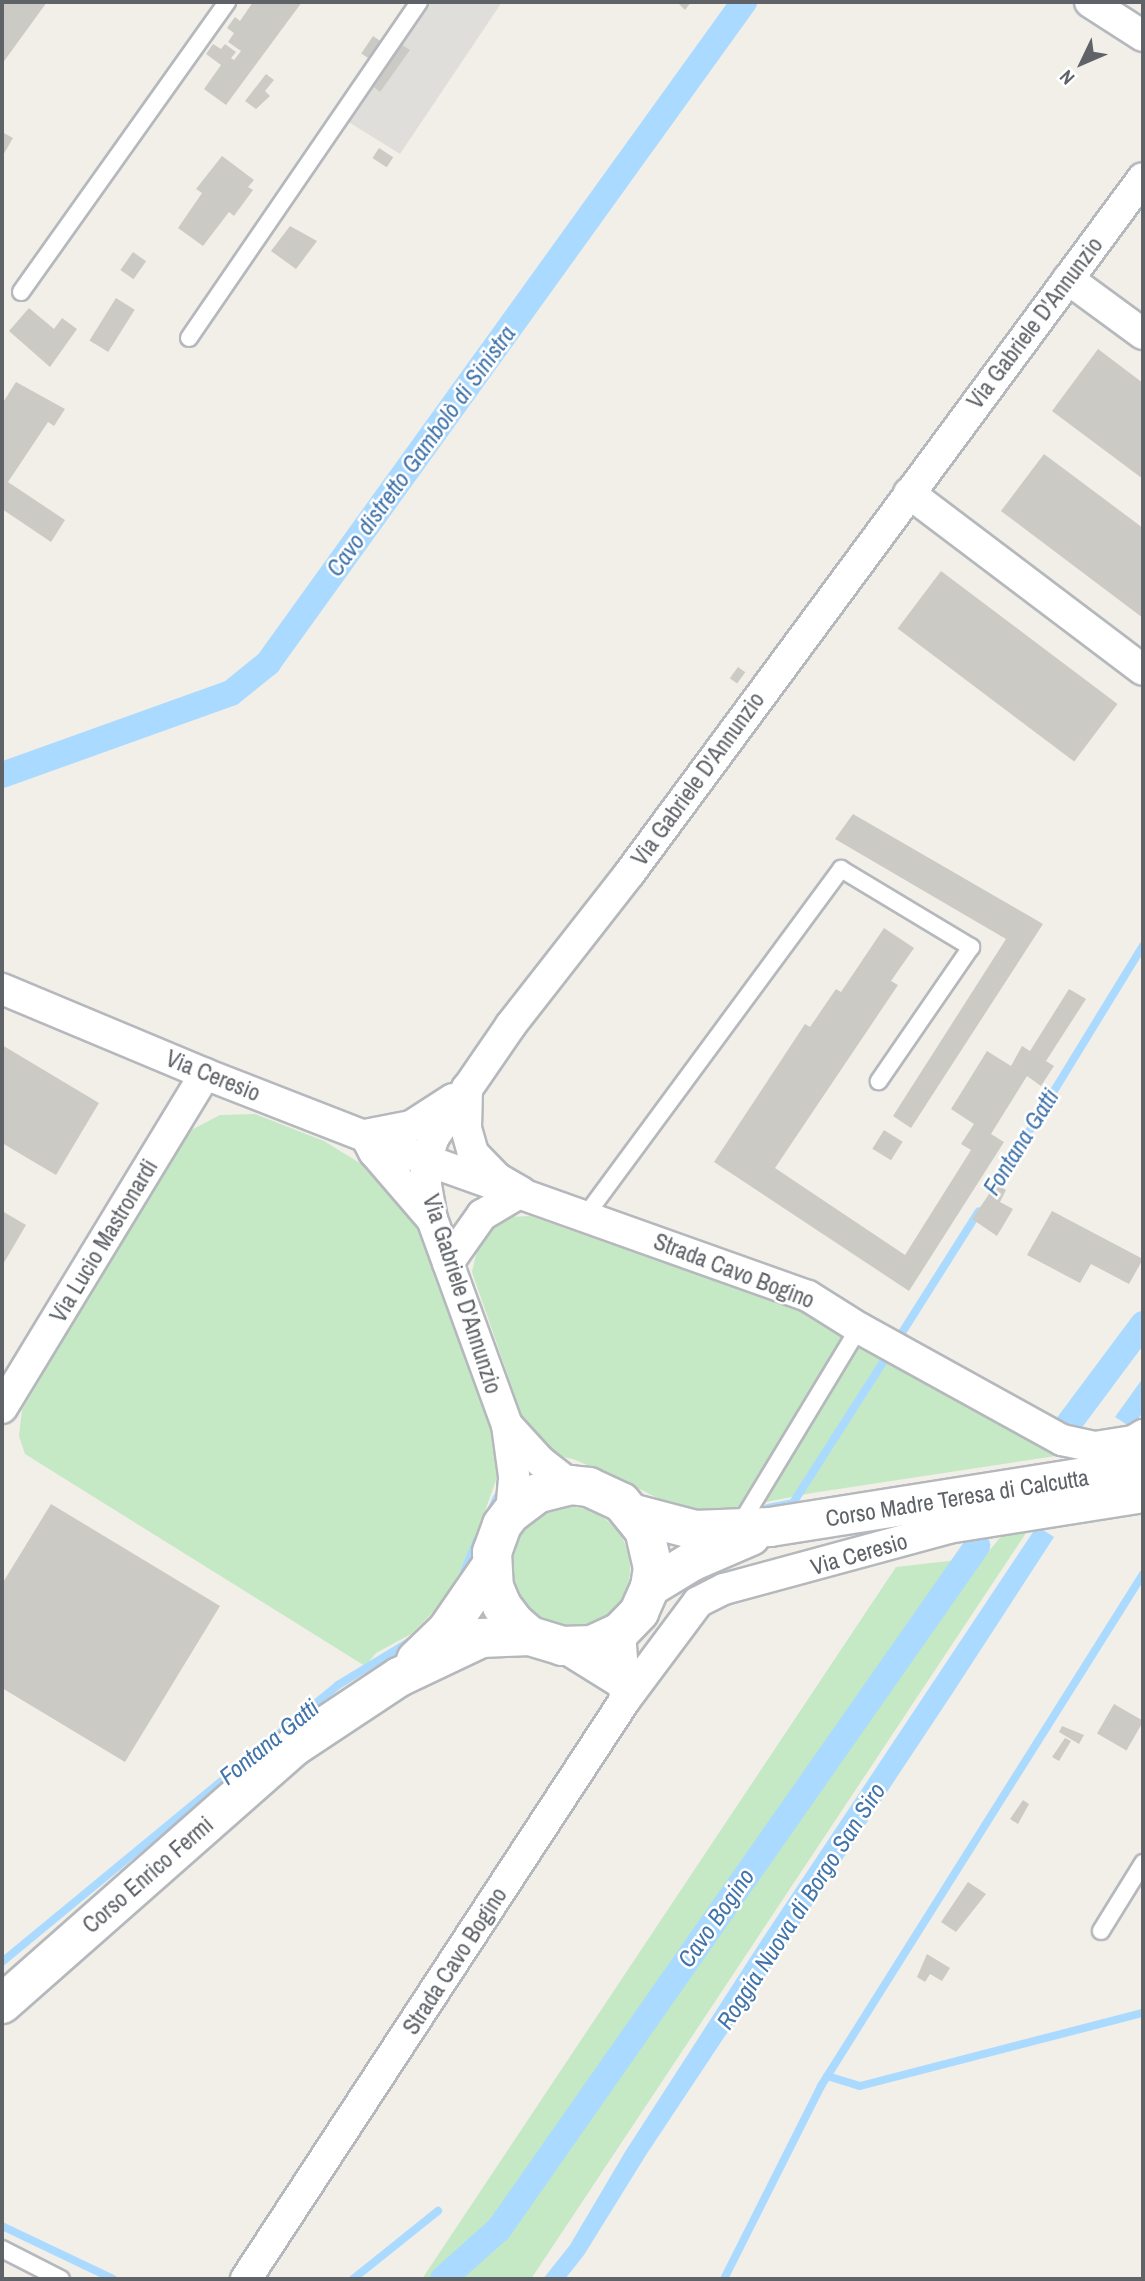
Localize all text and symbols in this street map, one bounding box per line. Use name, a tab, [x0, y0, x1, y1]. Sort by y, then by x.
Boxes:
north arrow	[1047, 28, 1117, 98]
text: N	[1054, 65, 1080, 91]
street label: Via Gabriele D'Annunzio	[961, 232, 1109, 414]
water label: Cavo distretto Gambolò di Sinistra	[320, 320, 522, 582]
street label: Via Gabriele D'Annunzio	[626, 687, 770, 871]
street label: Via Ceresio	[162, 1045, 264, 1107]
water label: Fontana Gatti	[977, 1084, 1065, 1200]
street label: Via Lucio Mastronardi	[44, 1155, 164, 1327]
street label: Via Gabriele D'Annunzio	[417, 1191, 507, 1397]
street label: Strada Cavo Bogino	[650, 1228, 818, 1314]
street label: Corso Madre Teresa di Calcutta	[823, 1464, 1091, 1532]
street label: Via Ceresio	[807, 1527, 911, 1581]
water label: Fontana Gatti	[213, 1693, 325, 1791]
water label: Roggia Nuova di Borgo San Siro	[711, 1777, 891, 2035]
street label: Corso Enrico Fermi	[77, 1811, 219, 1939]
water label: Cavo Bogino	[672, 1863, 760, 1973]
street label: Strada Cavo Bogino	[397, 1882, 513, 2040]

